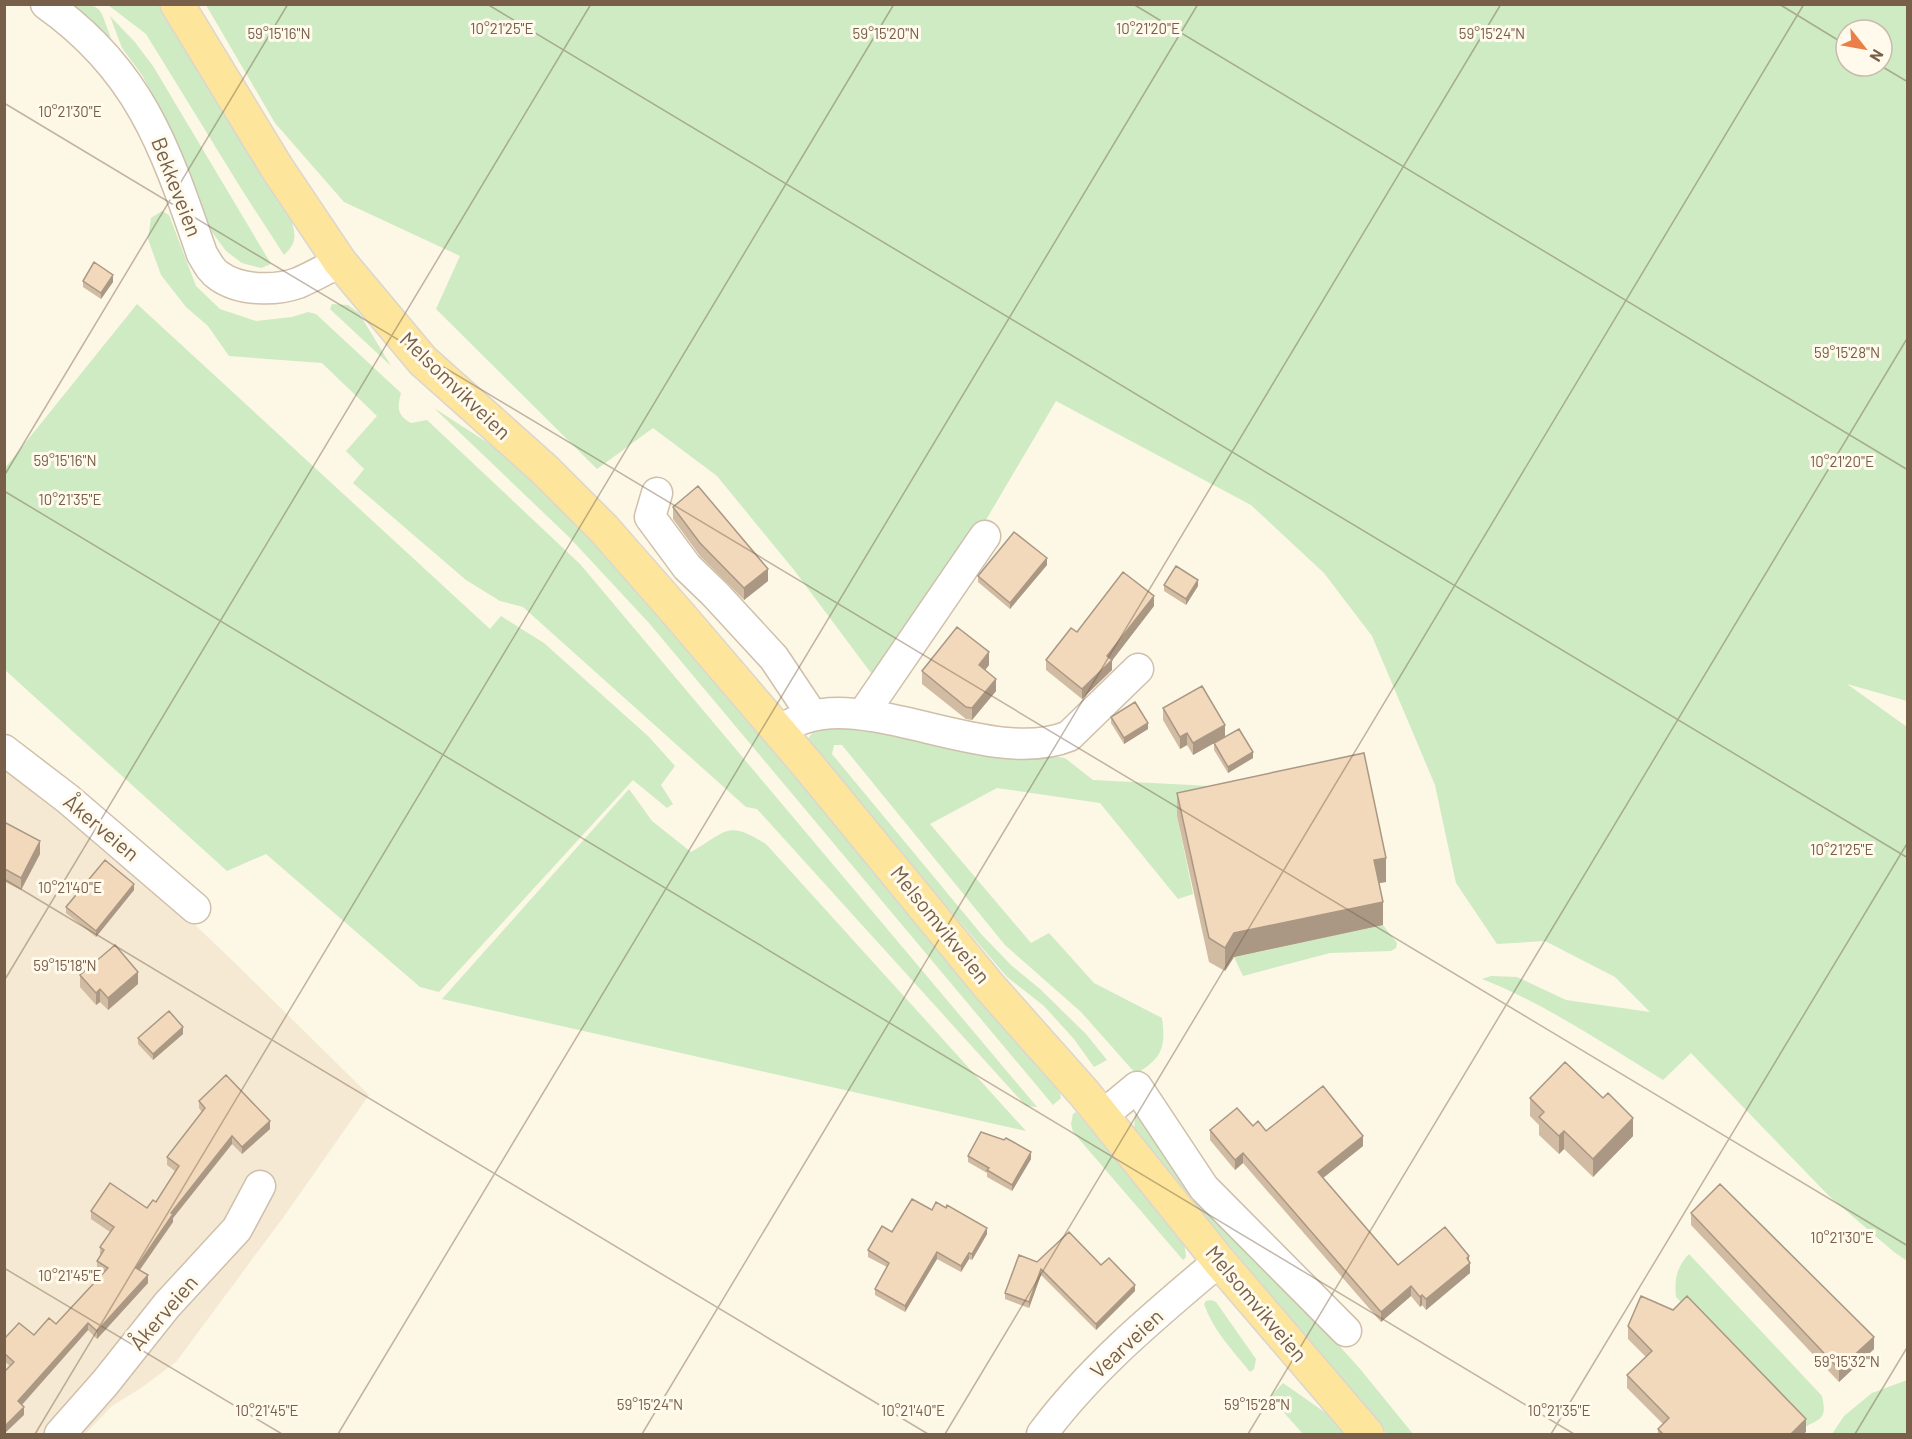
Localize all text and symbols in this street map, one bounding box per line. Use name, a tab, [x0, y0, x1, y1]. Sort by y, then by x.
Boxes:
north arrow	[1834, 18, 1894, 78]
text: 10°21'25"E	[470, 19, 534, 37]
text: 10°21'20"E	[1116, 19, 1180, 37]
text: 59°15'16"N	[247, 24, 311, 42]
text: 59°15'20"N	[853, 24, 919, 42]
text: 59°15'24"N	[1459, 24, 1525, 42]
text: N	[1866, 47, 1888, 65]
text: 10°21'30"E	[38, 102, 102, 120]
street label: Bekkeveien	[147, 133, 208, 240]
street label: Melsomvikveien	[395, 326, 517, 444]
text: 59°15'28"N	[1814, 343, 1880, 361]
text: 59°15'16"N	[33, 451, 97, 469]
text: 10°21'20"E	[1810, 452, 1874, 470]
text: 10°21'35"E	[39, 490, 101, 508]
street label: Åkerveien	[59, 788, 145, 866]
text: 10°21'25"E	[1810, 840, 1874, 858]
street label: Melsomvikveien	[886, 860, 996, 988]
text: 10°21'40"E	[38, 878, 102, 896]
text: 59°15'18"N	[33, 956, 97, 974]
text: 10°21'30"E	[1810, 1228, 1874, 1246]
street label: Melsomvikveien	[1201, 1240, 1313, 1366]
text: 10°21'45"E	[38, 1266, 102, 1284]
street label: Åkerveien	[124, 1269, 202, 1355]
street label: Vearveien	[1085, 1303, 1167, 1383]
text: 59°15'32"N	[1814, 1352, 1880, 1370]
text: 59°15'24"N	[617, 1395, 683, 1413]
text: 59°15'28"N	[1224, 1395, 1290, 1413]
text: 10°21'45"E	[235, 1401, 299, 1419]
text: 10°21'40"E	[881, 1401, 945, 1419]
text: 10°21'35"E	[1528, 1401, 1590, 1419]

